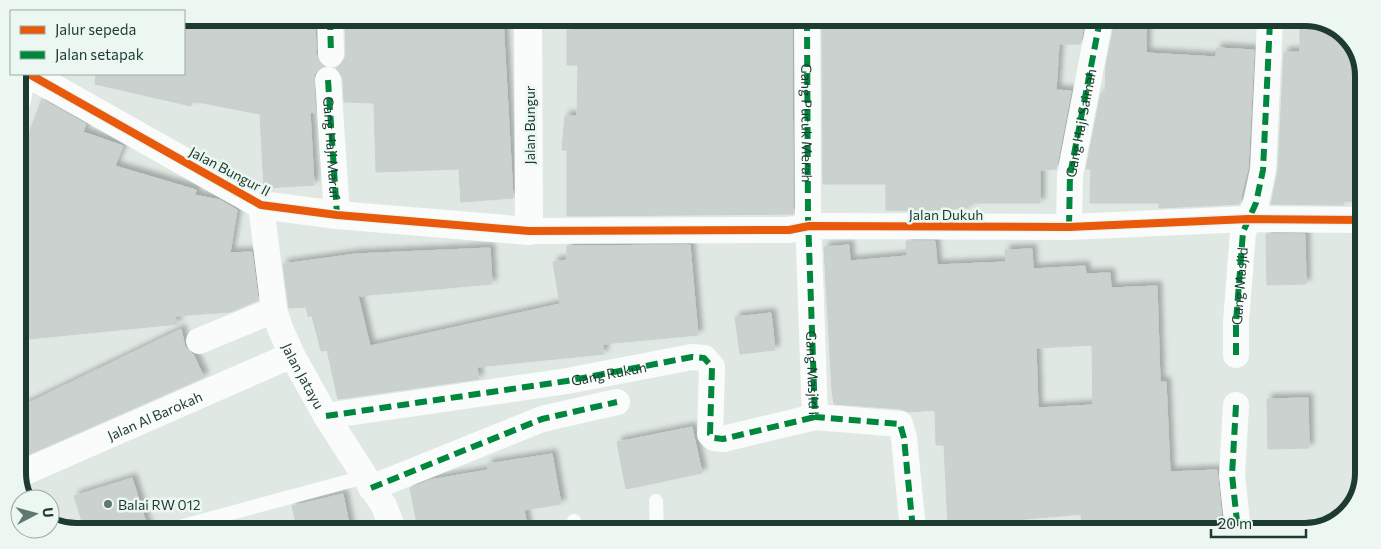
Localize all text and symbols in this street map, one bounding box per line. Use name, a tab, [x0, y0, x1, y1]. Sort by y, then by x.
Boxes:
legend	[10, 10, 185, 75]
text: Jalur sepeda	[55, 20, 136, 38]
text: Jalan setapak	[55, 45, 144, 63]
street label: Gang Pucuk Merah	[799, 63, 816, 183]
street label: Gang Haji Saimah	[1061, 67, 1099, 179]
street label: Jalan Bungur	[521, 85, 538, 164]
street label: Gang Haji Maruf	[321, 96, 344, 200]
street label: Jalan Bungur II	[187, 143, 273, 199]
street label: Jalan Dukuh	[909, 206, 983, 223]
street label: Gang Masjid	[1227, 246, 1250, 326]
street label: Gang Masjid I	[803, 330, 823, 416]
street label: Jalan Jatayu	[279, 340, 329, 411]
street label: Gang Rukun	[570, 357, 648, 389]
street label: Jalan Al Barokah	[104, 387, 205, 443]
north arrow	[10, 489, 60, 539]
place label: Balai RW 012	[118, 496, 201, 513]
marker: Balai RW 012	[102, 498, 114, 510]
scale bar	[1211, 506, 1306, 538]
text: U	[39, 507, 57, 519]
text: 20 m	[1218, 514, 1252, 532]

